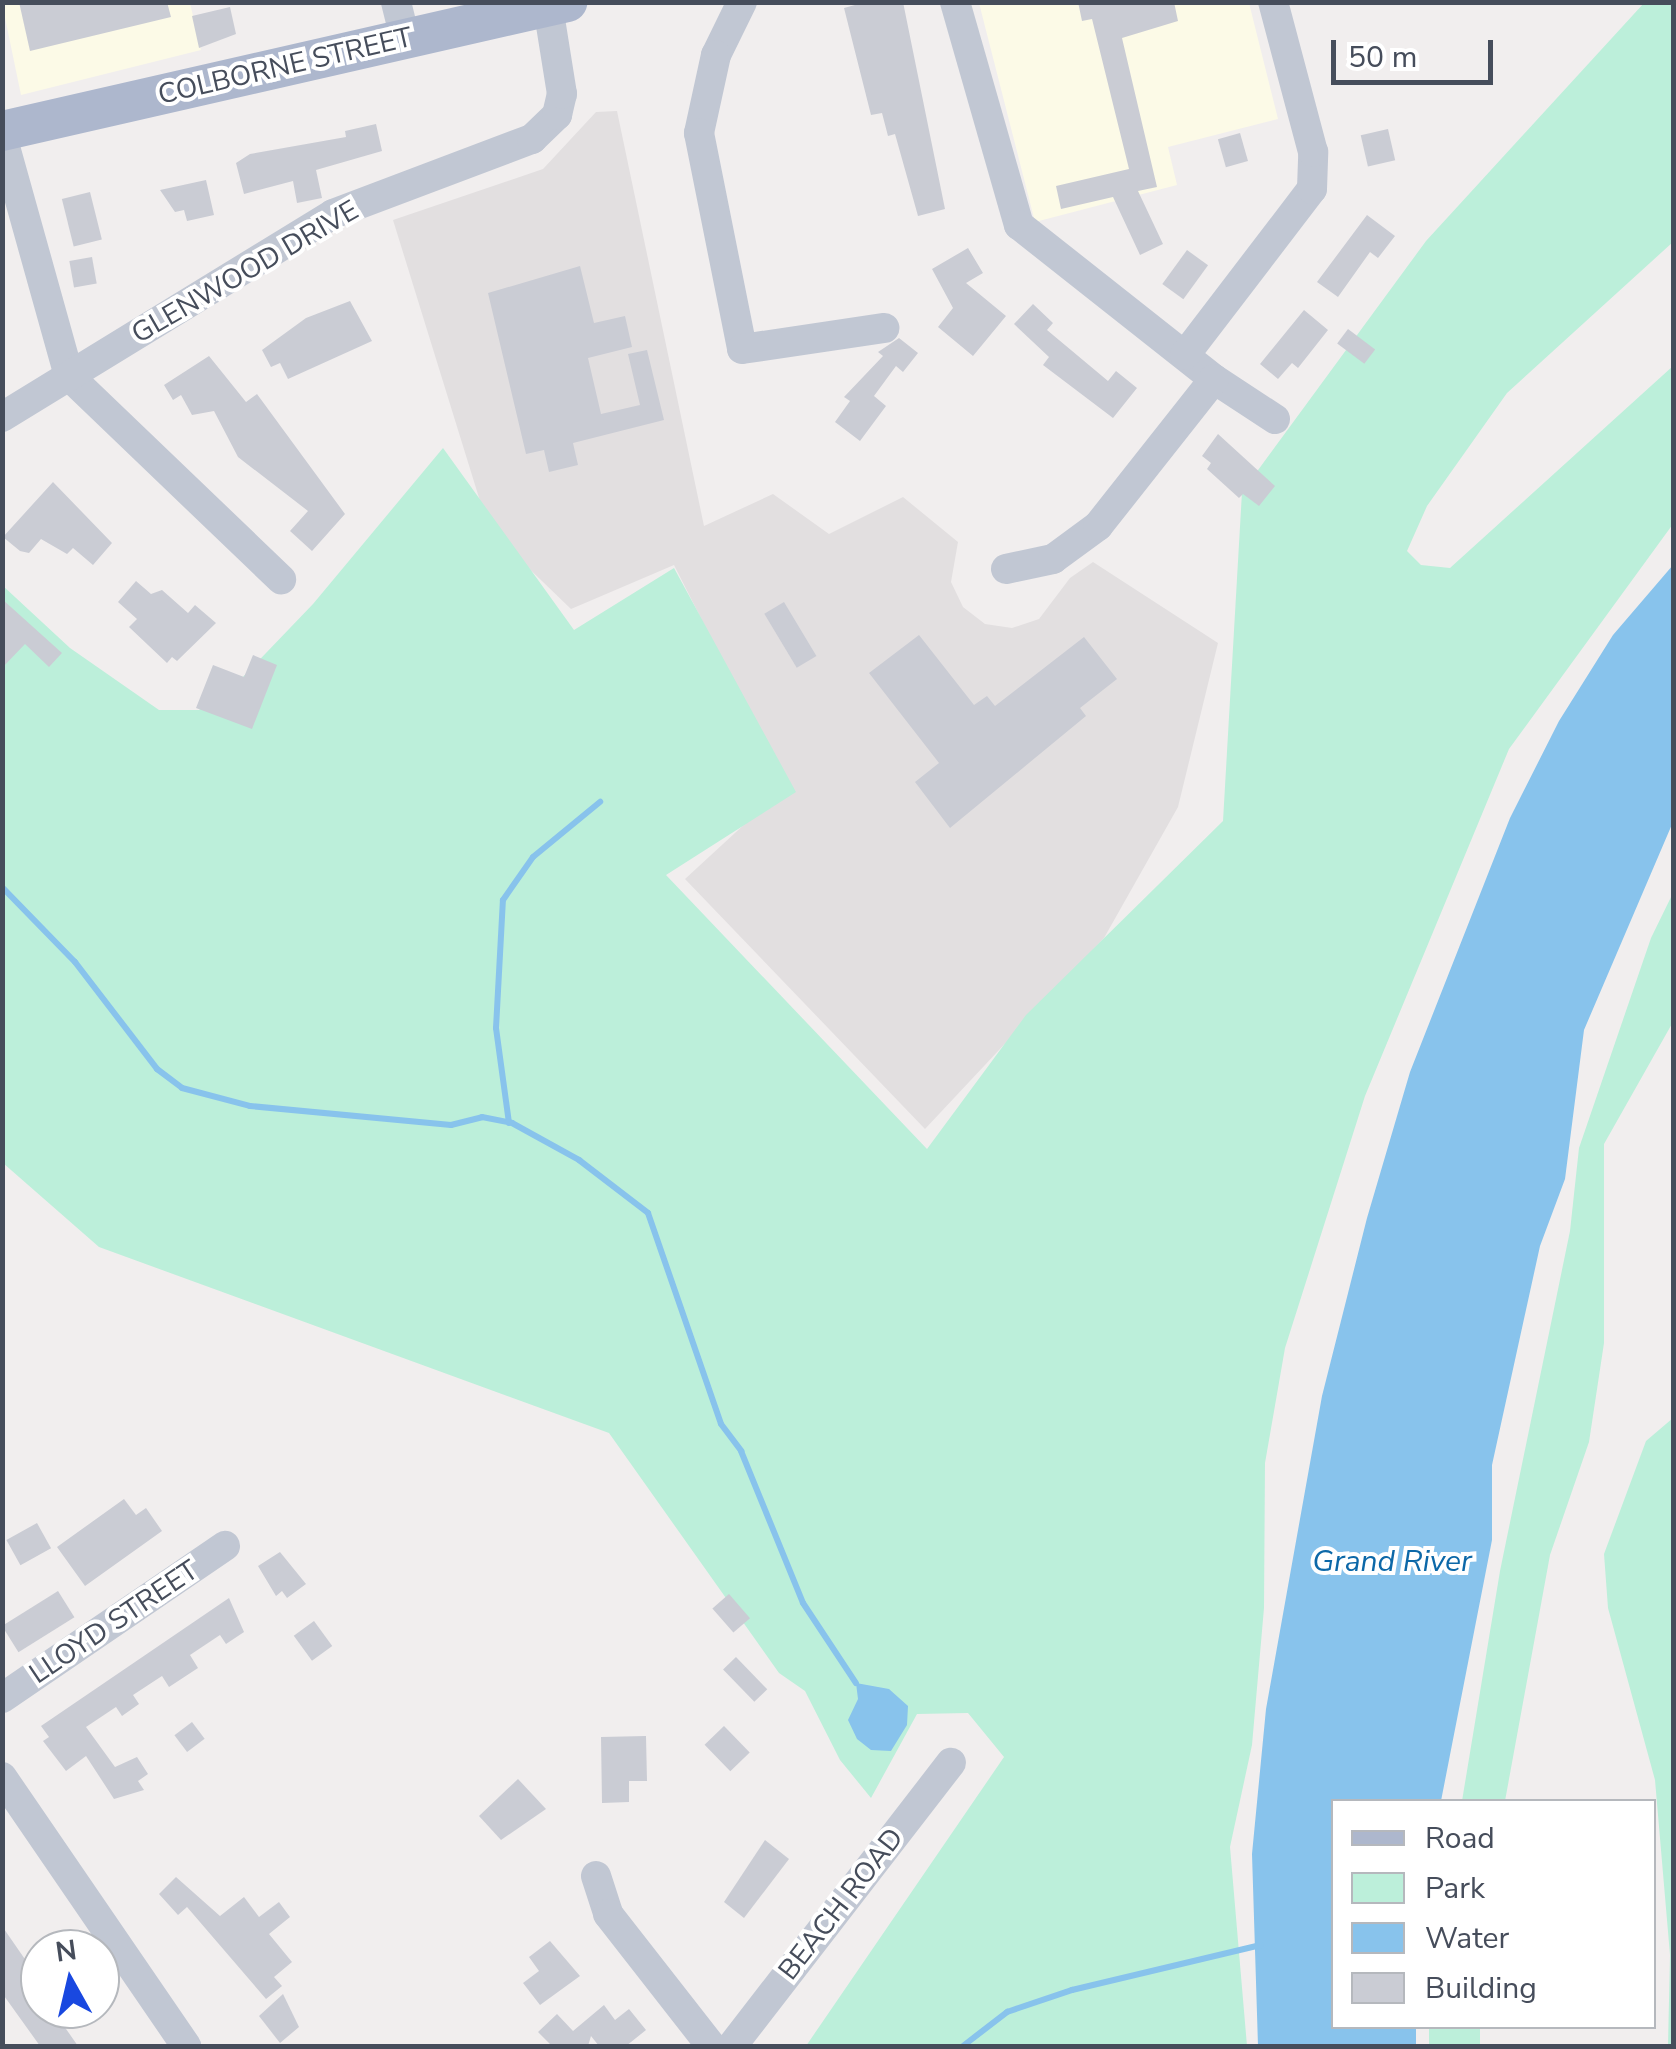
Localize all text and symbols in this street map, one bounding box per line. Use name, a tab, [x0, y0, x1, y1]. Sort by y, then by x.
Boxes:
street label: COLBORNE STREET	[155, 20, 415, 112]
scale bar	[1336, 20, 1498, 82]
text: 50 m	[1348, 37, 1417, 78]
street label: GLENWOOD DRIVE	[126, 193, 364, 351]
water label: Grand River	[1312, 1544, 1472, 1580]
street label: LLOYD STREET	[23, 1553, 205, 1691]
legend	[1331, 1799, 1656, 2029]
text: Road	[1425, 1818, 1495, 1859]
street label: BEACH ROAD	[771, 1821, 911, 1987]
text: Park	[1425, 1868, 1485, 1909]
text: Water	[1425, 1918, 1509, 1959]
north arrow	[20, 1929, 120, 2029]
text: N	[53, 1931, 79, 1972]
text: Building	[1425, 1968, 1537, 2009]

